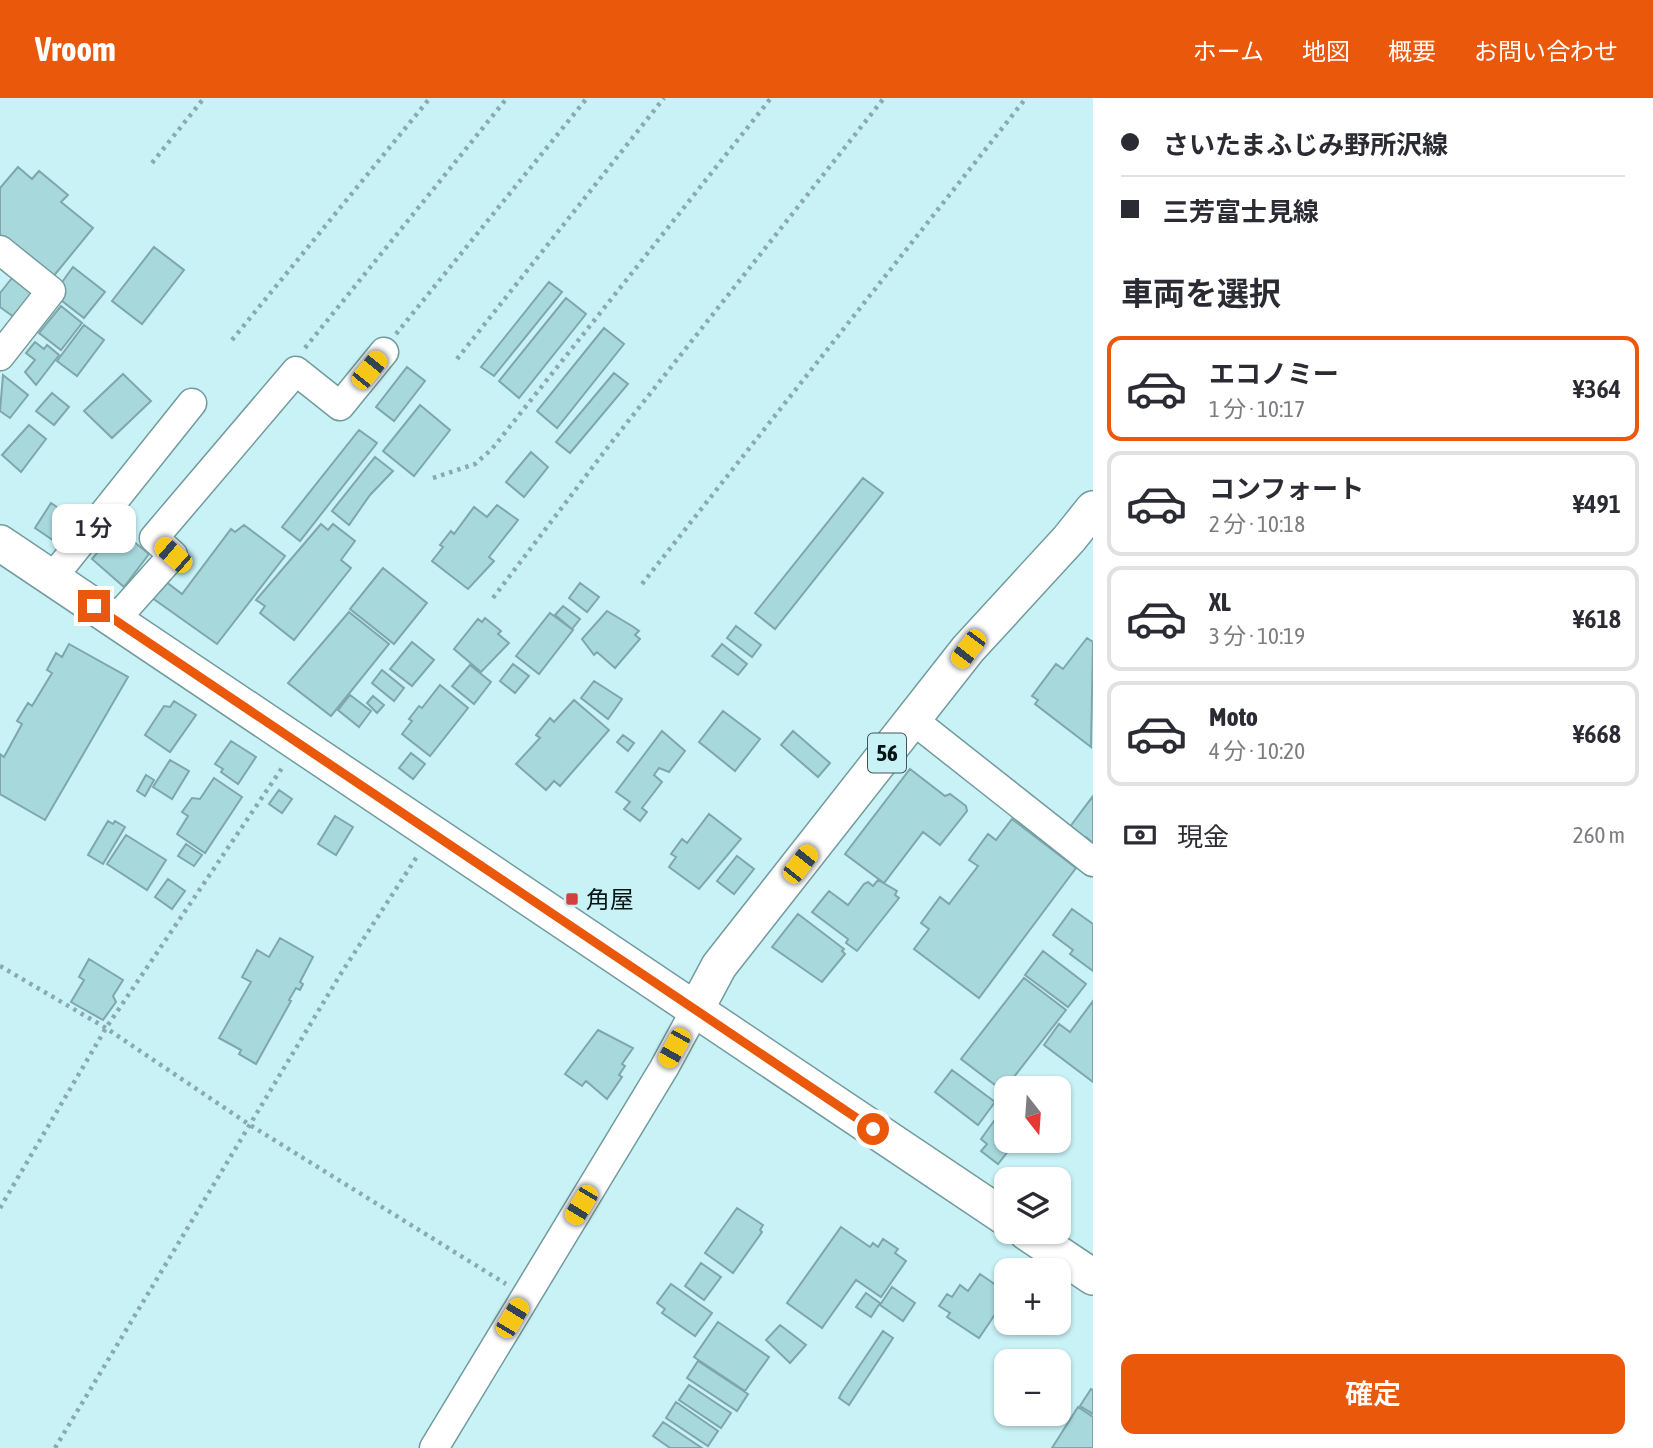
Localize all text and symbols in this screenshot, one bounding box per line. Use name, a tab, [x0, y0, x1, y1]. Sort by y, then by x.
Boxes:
text: Vroom	[35, 30, 116, 68]
text: ホーム	[1193, 38, 1264, 65]
text: 地図	[1302, 38, 1350, 65]
text: 概要	[1388, 38, 1436, 65]
text: お問い合わせ	[1474, 38, 1618, 65]
text: さいたまふじみ野所沢線	[1163, 130, 1448, 160]
text: 三芳富士見線	[1163, 197, 1319, 227]
text: 車両を選択	[1121, 275, 1281, 312]
car	[348, 347, 391, 393]
icon: car	[1125, 357, 1188, 420]
text: エコノミー	[1209, 359, 1339, 389]
text: ¥364	[1573, 374, 1621, 404]
text: 1 分 · 10:17	[1209, 396, 1305, 422]
icon: car	[1125, 472, 1188, 535]
text: コンフォート	[1209, 474, 1364, 504]
text: ¥491	[1573, 489, 1621, 519]
callout: 1 分	[52, 504, 136, 554]
text: 2 分 · 10:18	[1209, 511, 1305, 537]
text: 1 分	[76, 515, 112, 541]
car	[151, 533, 196, 577]
icon: car	[1125, 587, 1188, 650]
text: XL	[1209, 587, 1231, 617]
route end	[78, 590, 110, 622]
text: ¥618	[1573, 604, 1621, 634]
text: 3 分 · 10:19	[1209, 623, 1305, 649]
car	[947, 626, 990, 672]
icon: car	[1125, 702, 1188, 765]
text: Moto	[1209, 702, 1258, 732]
text: ¥668	[1573, 719, 1621, 749]
road number: 56	[868, 734, 906, 772]
text: 4 分 · 10:20	[1209, 738, 1305, 764]
icon: cash	[1121, 816, 1159, 854]
text: 現金	[1177, 822, 1229, 852]
text: 260 m	[1573, 822, 1625, 848]
car	[779, 841, 822, 887]
place label: 角屋	[586, 886, 634, 913]
marker: 角屋	[564, 891, 580, 907]
car	[655, 1025, 694, 1071]
north arrow	[994, 1076, 1071, 1153]
map controls	[994, 1076, 1071, 1426]
route start	[857, 1113, 889, 1145]
button: layers	[994, 1167, 1071, 1244]
car	[562, 1182, 601, 1228]
button: +	[994, 1258, 1071, 1335]
car	[493, 1295, 532, 1341]
button: −	[994, 1349, 1071, 1426]
button: 確定	[1121, 1354, 1625, 1434]

